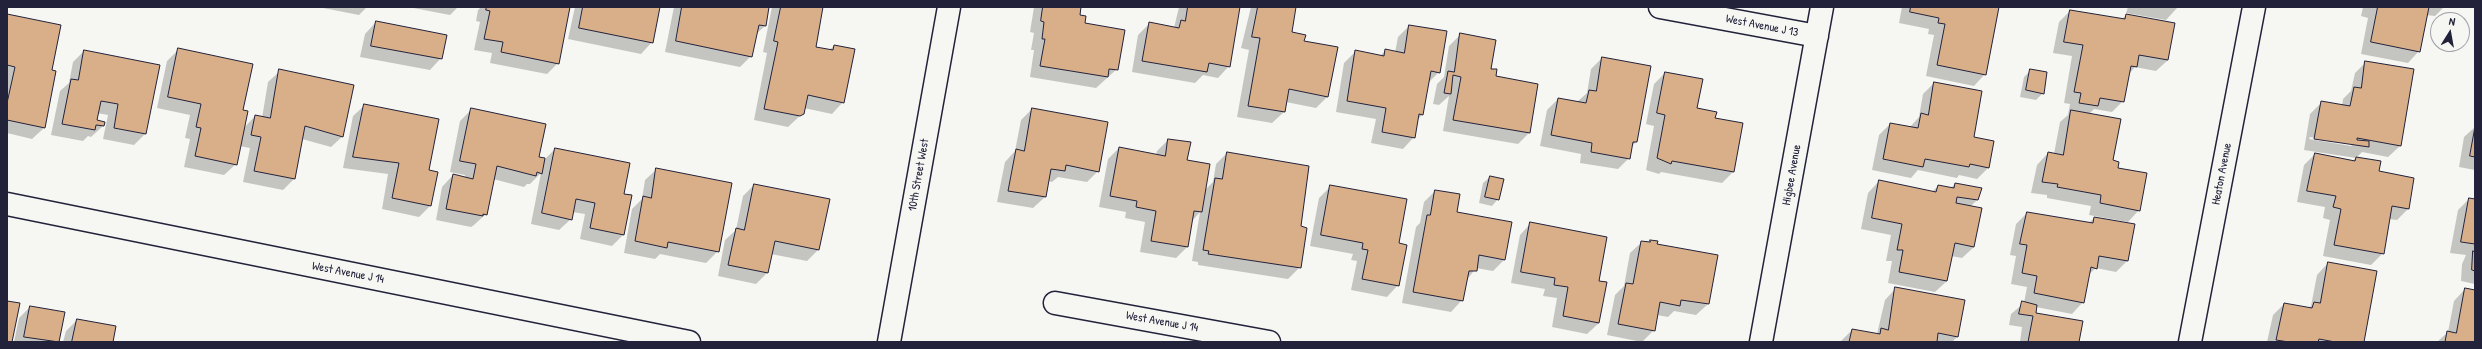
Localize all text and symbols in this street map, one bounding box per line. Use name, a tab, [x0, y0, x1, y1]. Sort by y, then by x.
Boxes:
street label: West Avenue J 13	[1724, 12, 1800, 40]
north arrow	[2430, 12, 2470, 52]
text: N	[2448, 14, 2456, 29]
street label: 10th Street West	[906, 138, 932, 212]
street label: Heaton Avenue	[2209, 142, 2235, 206]
street label: Higbee Avenue	[1780, 144, 1804, 206]
street label: West Avenue J 14	[311, 259, 385, 287]
street label: West Avenue J 14	[1125, 309, 1199, 335]

